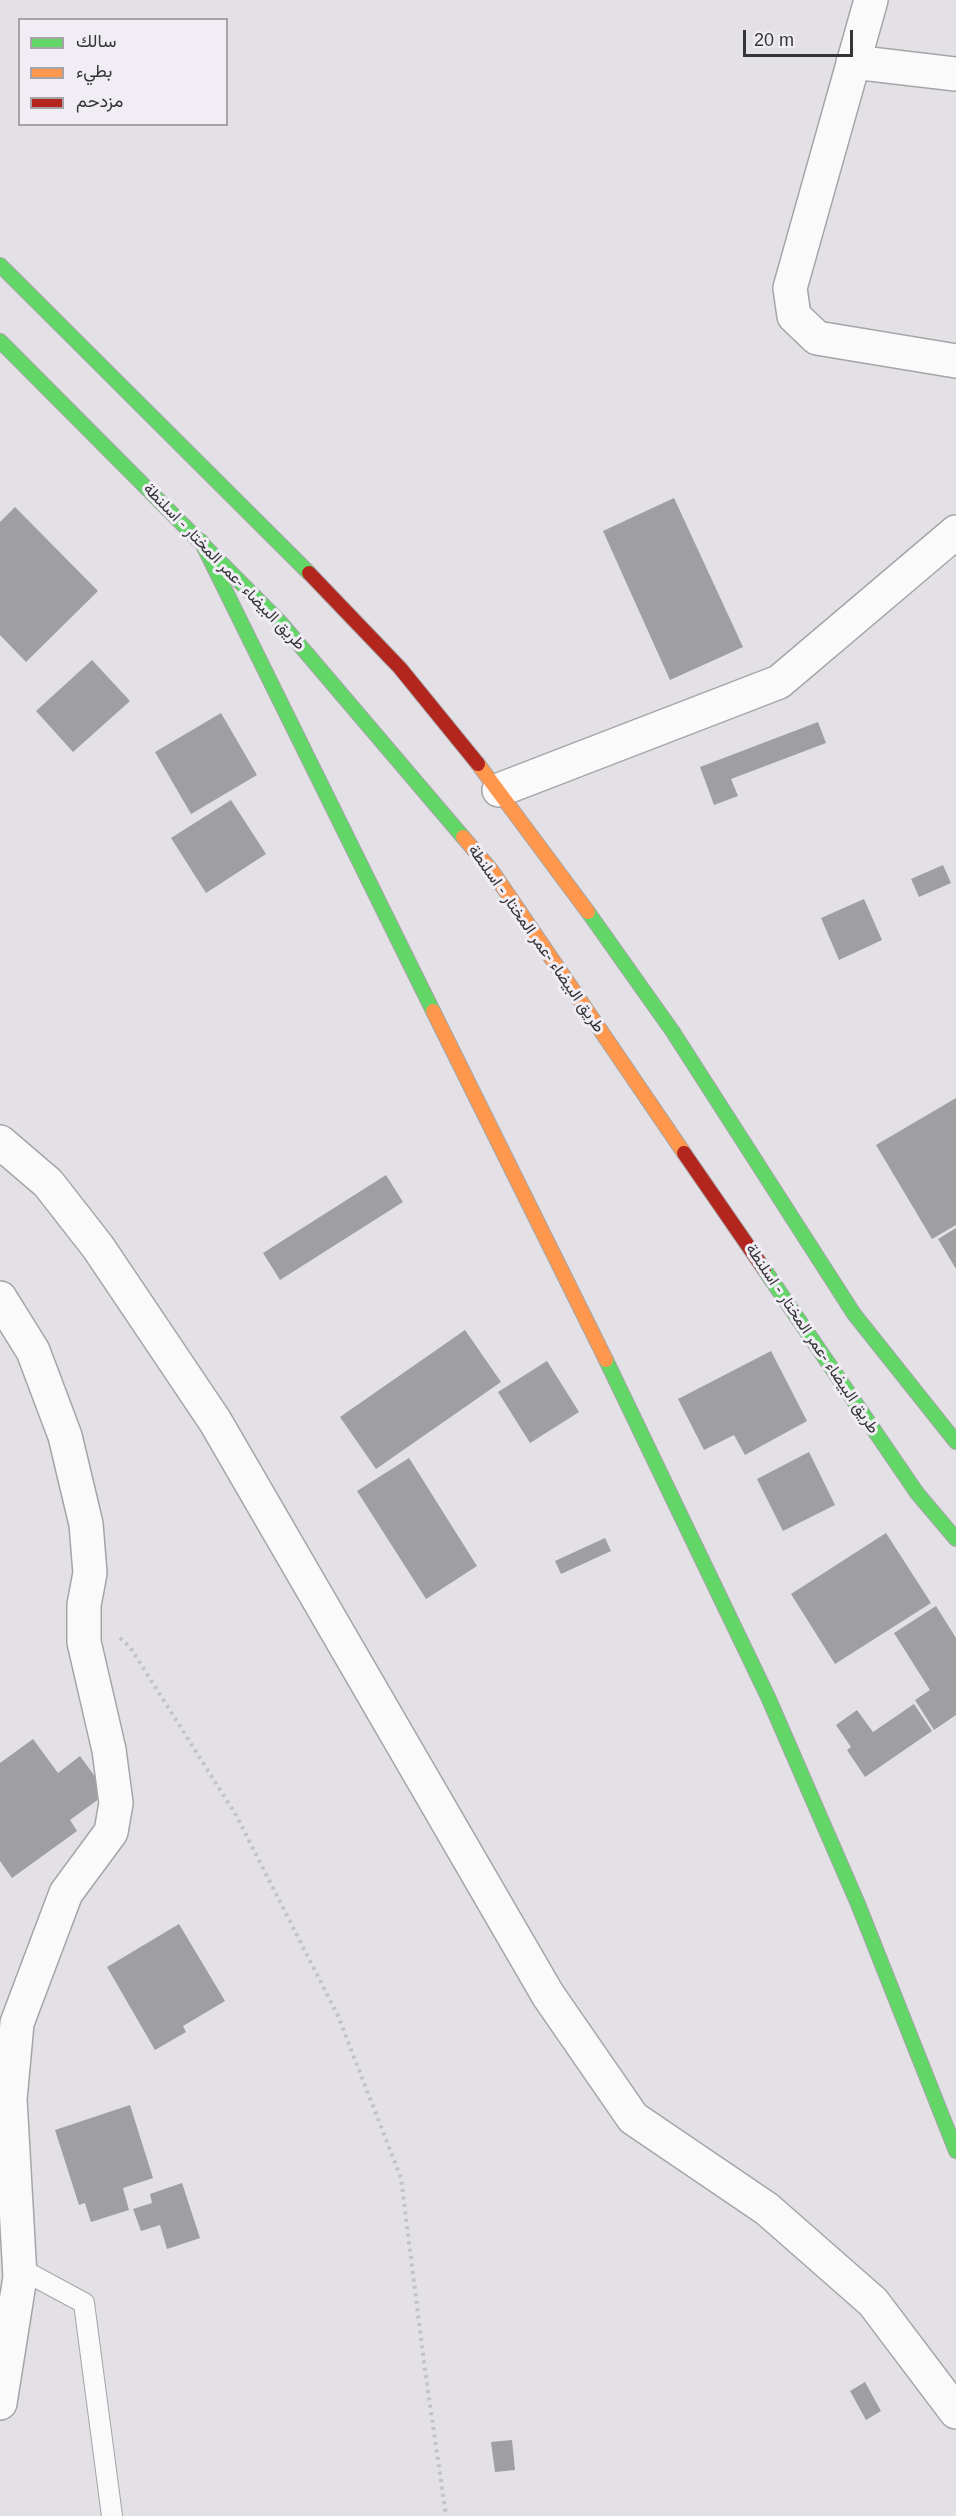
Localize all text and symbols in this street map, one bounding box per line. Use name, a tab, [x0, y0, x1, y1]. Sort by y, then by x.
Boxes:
legend	[18, 18, 228, 126]
scale bar	[746, 18, 856, 56]
text: 20 m	[754, 30, 794, 50]
text: سالك	[76, 31, 116, 51]
text: بطيء	[76, 61, 112, 81]
text: مزدحم	[76, 91, 123, 111]
street label: طريق البيضاء -عمر المختار - اسلنطة	[139, 480, 309, 654]
street label: طريق البيضاء -عمر المختار - اسلنطة	[464, 841, 608, 1037]
street label: طريق البيضاء -عمر المختار - اسلنطة	[741, 1240, 883, 1438]

